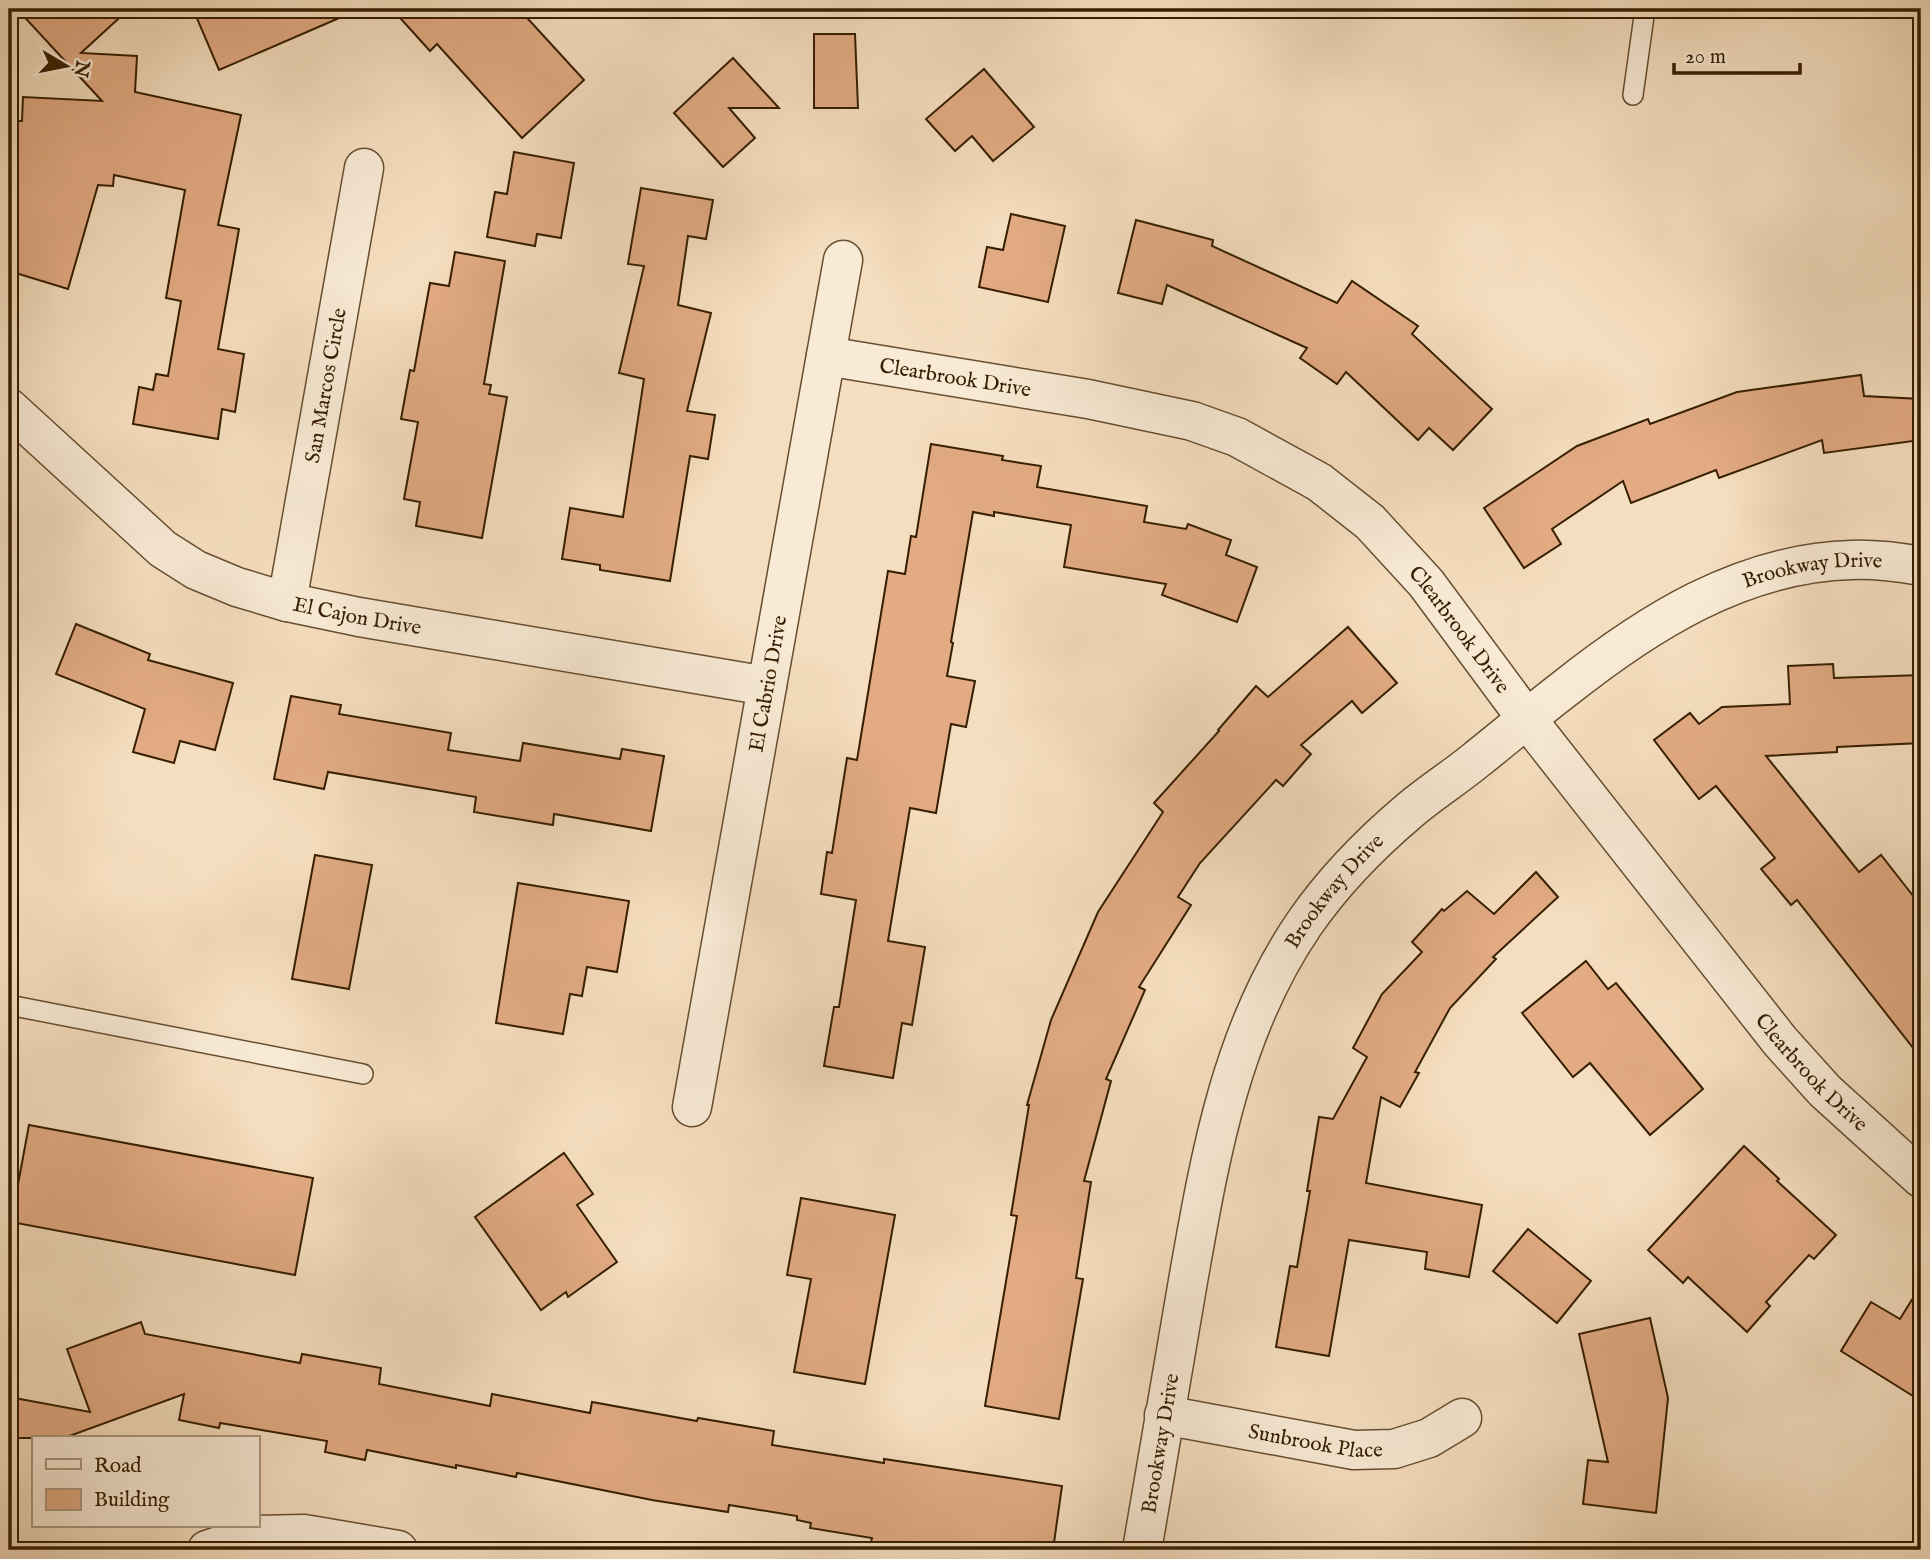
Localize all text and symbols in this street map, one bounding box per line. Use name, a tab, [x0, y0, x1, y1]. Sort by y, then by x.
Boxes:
north arrow	[32, 32, 102, 102]
scale bar	[1674, 32, 1800, 76]
text: 20 m	[1685, 44, 1726, 71]
text: N	[67, 57, 94, 79]
street label: San Marcos Circle	[300, 306, 354, 465]
street label: Clearbrook Drive	[877, 353, 1033, 404]
street label: Brookway Drive	[1739, 548, 1883, 596]
street label: Clearbrook Drive	[1402, 561, 1516, 700]
street label: El Cajon Drive	[290, 592, 423, 642]
street label: El Cabrio Drive	[744, 613, 794, 754]
street label: Brookway Drive	[1280, 828, 1390, 954]
street label: Clearbrook Drive	[1748, 1008, 1873, 1138]
street label: Brookway Drive	[1136, 1371, 1187, 1516]
street label: Sunbrook Place	[1246, 1419, 1383, 1465]
legend	[32, 1436, 259, 1528]
text: Road	[94, 1453, 142, 1480]
text: Building	[94, 1487, 170, 1514]

